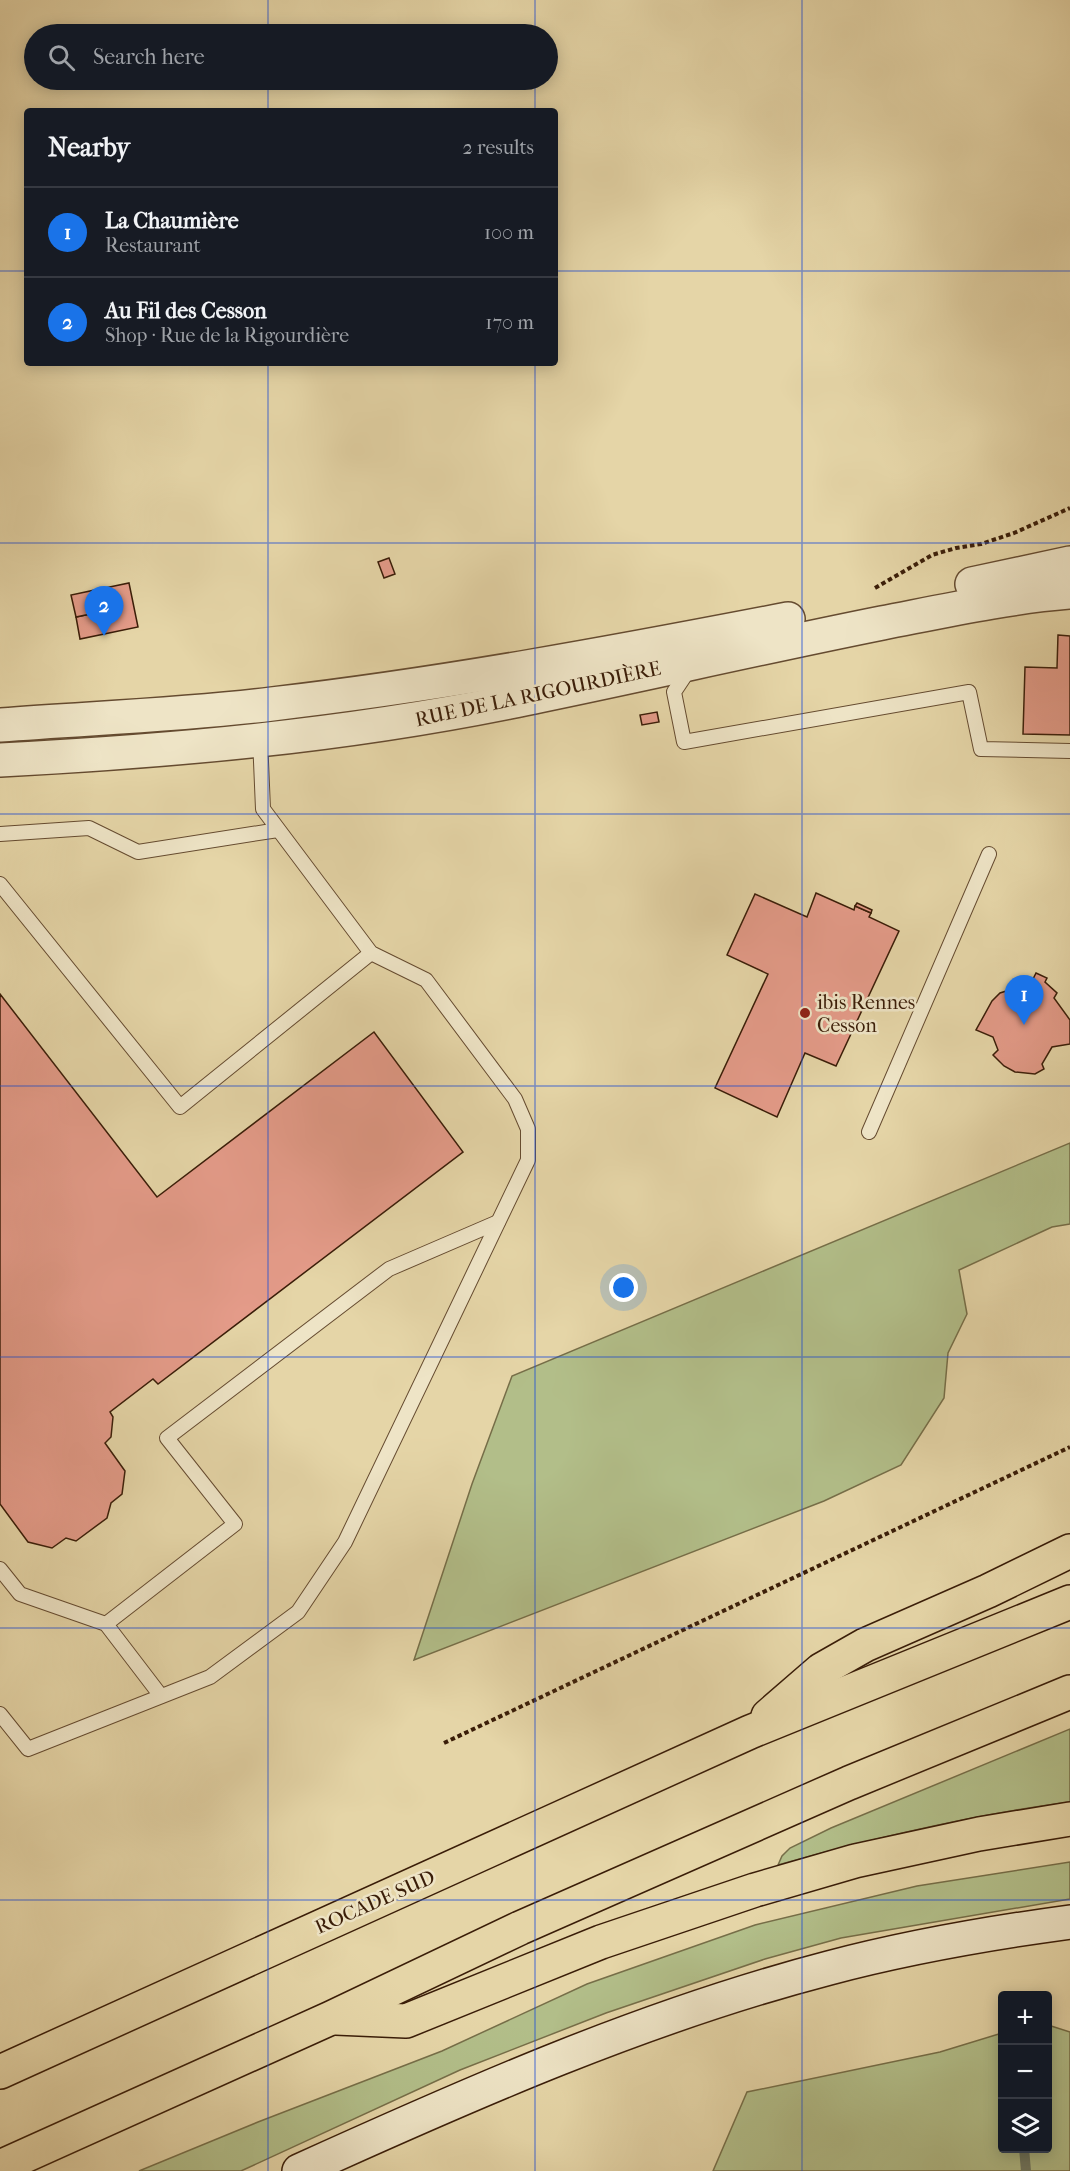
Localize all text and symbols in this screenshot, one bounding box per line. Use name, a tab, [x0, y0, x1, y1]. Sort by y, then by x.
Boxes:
search box	[24, 24, 558, 90]
icon: search	[45, 41, 78, 74]
text: Search here	[93, 44, 205, 70]
text: Nearby	[48, 132, 130, 163]
text: 2 results	[463, 136, 534, 159]
text: La Chaumière	[105, 208, 239, 234]
text: 1	[64, 221, 71, 244]
text: 100 m	[484, 221, 534, 244]
text: Restaurant	[105, 234, 201, 257]
text: Au Fil des Cesson	[105, 298, 267, 324]
text: 2	[62, 311, 73, 334]
text: 170 m	[485, 311, 534, 334]
text: Shop · Rue de la Rigourdière	[105, 324, 349, 347]
pin: 2	[84, 586, 124, 636]
street label: RUE DE LA RIGOURDIÈRE	[413, 656, 663, 731]
pin: 1	[1004, 976, 1044, 1025]
place label: ibis Rennes Cesson	[817, 991, 915, 1037]
marker: ibis Rennes Cesson	[798, 1006, 812, 1020]
your location	[609, 1273, 638, 1302]
street label: ROCADE SUD	[311, 1865, 439, 1939]
map controls	[998, 1991, 1052, 2153]
button: +	[998, 1991, 1052, 2045]
button: −	[998, 2045, 1052, 2099]
button: layers	[998, 2099, 1052, 2153]

